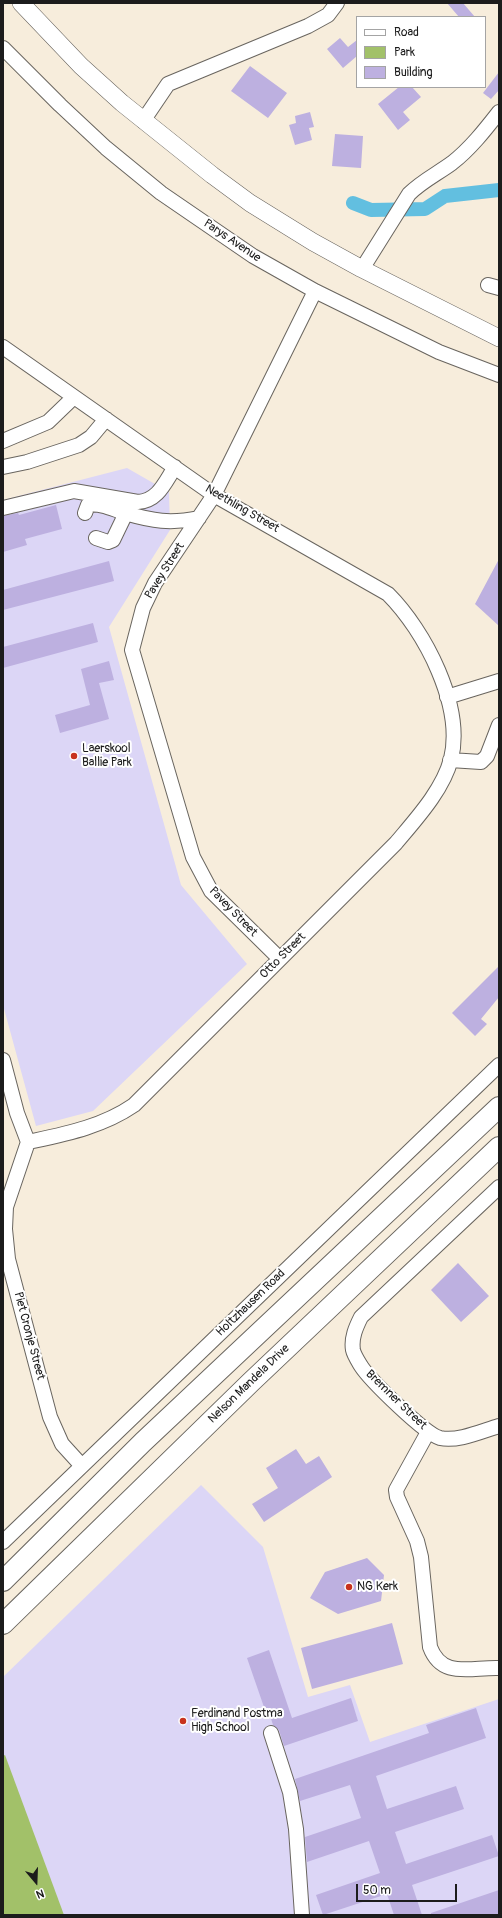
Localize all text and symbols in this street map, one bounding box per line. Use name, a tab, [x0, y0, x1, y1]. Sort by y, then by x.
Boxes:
legend	[356, 16, 486, 88]
text: Road	[394, 25, 419, 40]
text: Park	[394, 45, 415, 60]
text: Building	[394, 65, 433, 80]
street label: Parys Avenue	[201, 217, 263, 265]
street label: Neethling Street	[202, 482, 282, 536]
street label: Pavey Street	[142, 540, 188, 602]
place label: Laerskool Ballie Park	[82, 742, 132, 770]
marker: Laerskool Ballie Park	[69, 751, 79, 761]
street label: Pavey Street	[206, 884, 260, 940]
street label: Otto Street	[257, 930, 309, 982]
street label: Holtzhausen Road	[214, 1266, 288, 1340]
street label: Piet Cronje Street	[10, 1290, 48, 1382]
street label: Nelson Mandela Drive	[205, 1342, 293, 1426]
street label: Bremner Street	[362, 1367, 430, 1433]
place label: NG Kerk	[357, 1580, 398, 1594]
marker: NG Kerk	[344, 1582, 354, 1592]
place label: Ferdinand Postma High School	[191, 1707, 283, 1735]
marker: Ferdinand Postma High School	[178, 1716, 188, 1726]
north arrow	[16, 1862, 56, 1902]
scale bar	[358, 1876, 459, 1902]
text: 50 m	[363, 1883, 391, 1898]
text: N	[34, 1886, 46, 1901]

